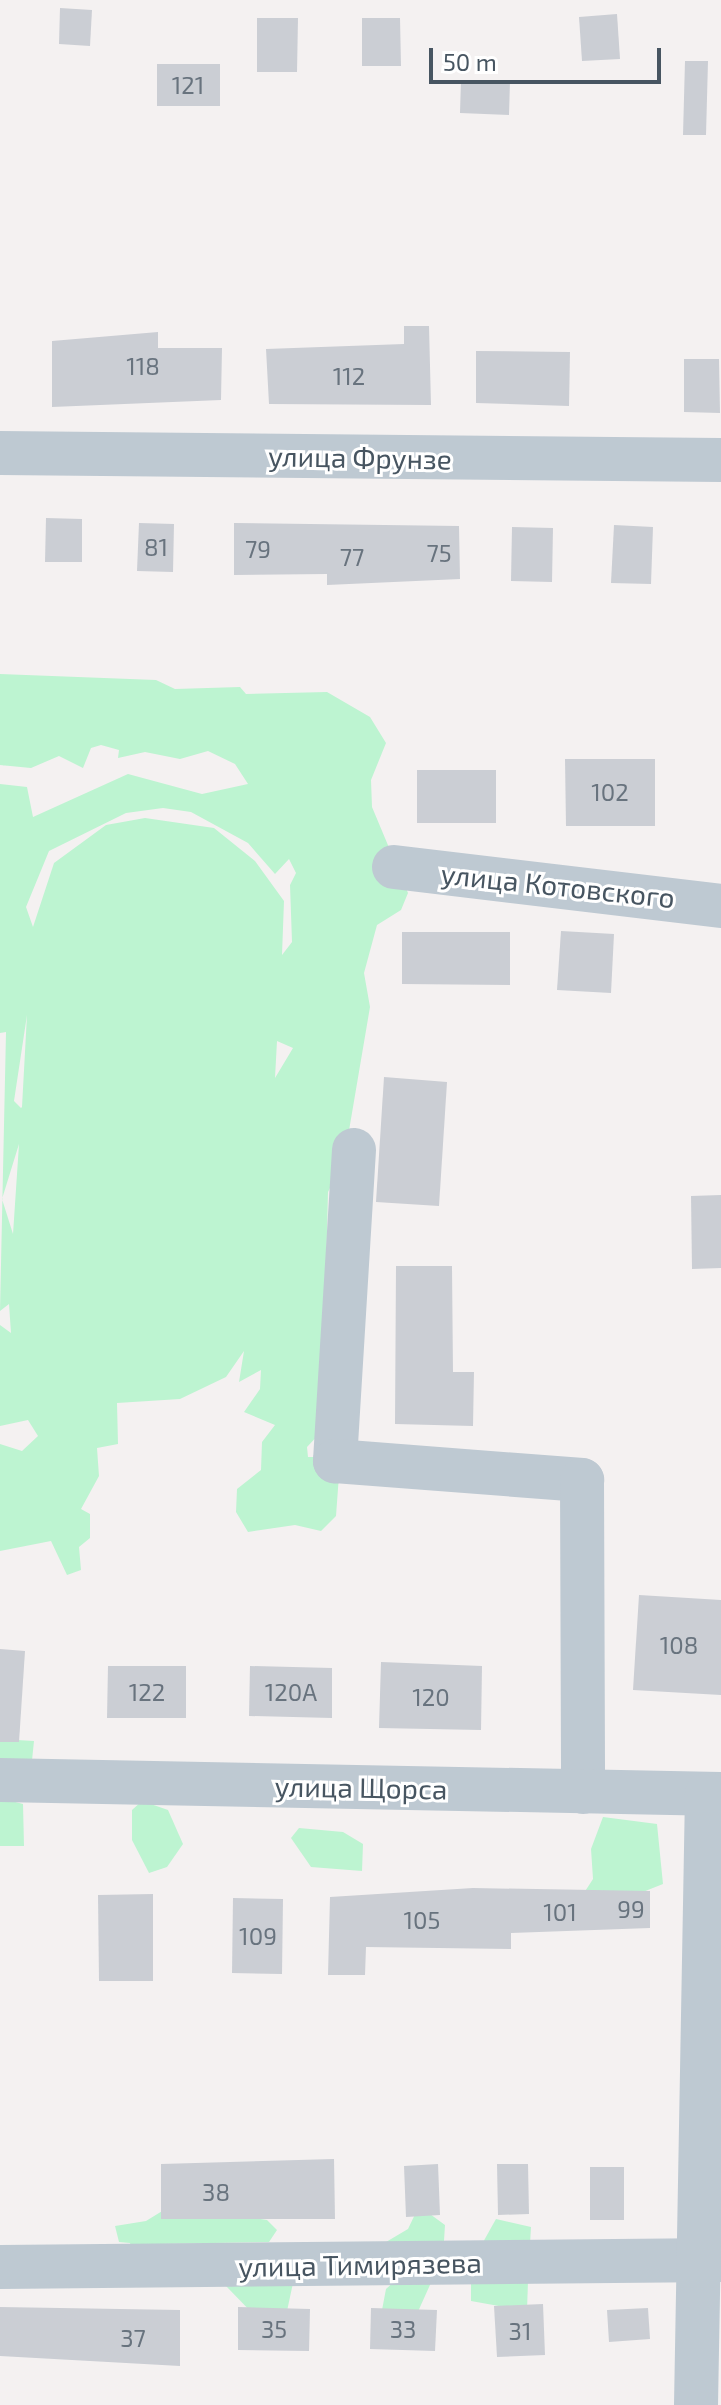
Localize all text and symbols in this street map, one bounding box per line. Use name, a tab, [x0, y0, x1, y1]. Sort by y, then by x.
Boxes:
scale bar	[433, 32, 665, 82]
text: 50 m	[443, 47, 497, 76]
house number: 121	[172, 71, 204, 99]
house number: 118	[126, 352, 160, 380]
house number: 112	[333, 362, 365, 390]
street label: улица Фрунзе	[268, 439, 452, 475]
house number: 81	[144, 533, 168, 561]
house number: 79	[245, 535, 271, 563]
house number: 75	[426, 539, 452, 567]
house number: 77	[340, 543, 364, 571]
house number: 102	[591, 778, 629, 806]
street label: улица Котовского	[439, 856, 677, 914]
house number: 108	[660, 1631, 698, 1659]
house number: 122	[129, 1678, 165, 1706]
house number: 120А	[265, 1678, 317, 1706]
house number: 120	[412, 1683, 450, 1711]
street label: улица Щорса	[274, 1769, 448, 1805]
house number: 99	[617, 1895, 645, 1923]
house number: 101	[543, 1898, 577, 1926]
house number: 105	[404, 1906, 440, 1934]
house number: 109	[239, 1922, 277, 1950]
house number: 38	[202, 2178, 230, 2206]
street label: улица Тимирязева	[238, 2245, 482, 2283]
house number: 35	[261, 2315, 287, 2343]
house number: 33	[390, 2315, 416, 2343]
house number: 31	[509, 2317, 531, 2345]
house number: 37	[120, 2324, 146, 2352]

